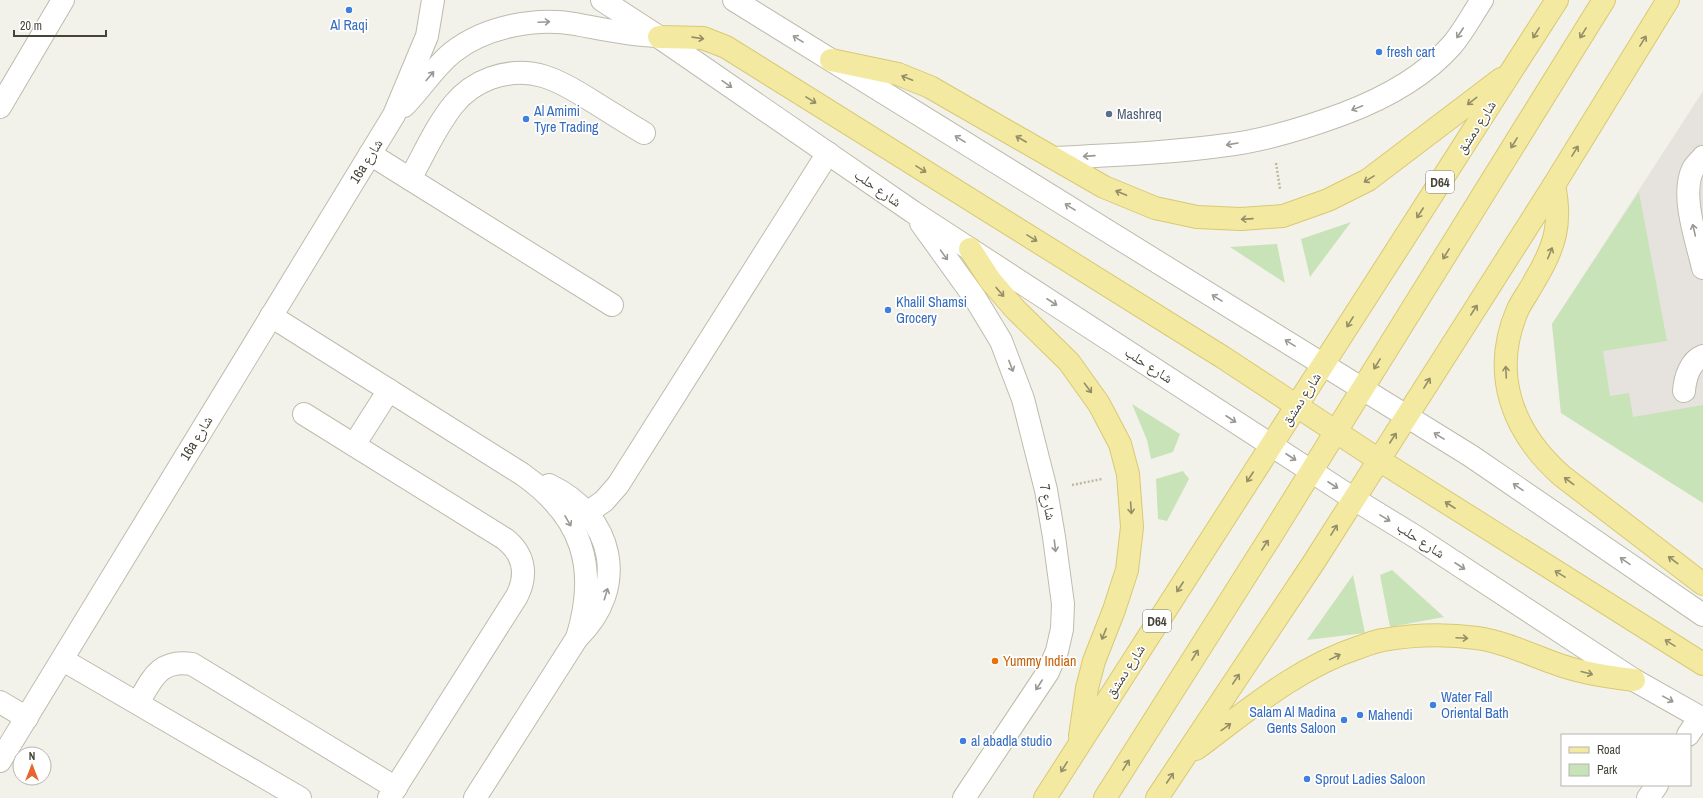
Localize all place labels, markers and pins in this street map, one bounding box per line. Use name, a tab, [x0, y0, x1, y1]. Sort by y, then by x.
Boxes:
marker: Al Raqi	[344, 5, 354, 15]
place label: Al Raqi	[329, 16, 368, 34]
place label: fresh cart	[1387, 43, 1435, 61]
marker: fresh cart	[1374, 47, 1384, 57]
place label: Al Amimi Tyre Trading	[533, 102, 599, 136]
place label: Mashreq	[1117, 105, 1162, 123]
marker: Mashreq	[1104, 109, 1114, 119]
marker: Al Amimi Tyre Trading	[521, 114, 531, 124]
place label: Khalil Shamsi Grocery	[896, 293, 967, 327]
marker: Khalil Shamsi Grocery	[883, 305, 893, 315]
place label: Yummy Indian	[1003, 652, 1076, 670]
marker: Yummy Indian	[990, 656, 1000, 666]
place label: Water Fall Oriental Bath	[1441, 688, 1509, 722]
marker: Water Fall Oriental Bath	[1428, 700, 1438, 710]
place label: Salam Al Madina Gents Saloon	[1249, 703, 1337, 737]
place label: Mahendi	[1368, 706, 1413, 724]
marker: Mahendi	[1355, 710, 1365, 720]
marker: Salam Al Madina Gents Saloon	[1339, 715, 1349, 725]
place label: al abadla studio	[971, 732, 1052, 750]
marker: al abadla studio	[958, 736, 968, 746]
place label: Sprout Ladies Saloon	[1315, 770, 1425, 788]
marker: Sprout Ladies Saloon	[1302, 774, 1312, 784]

